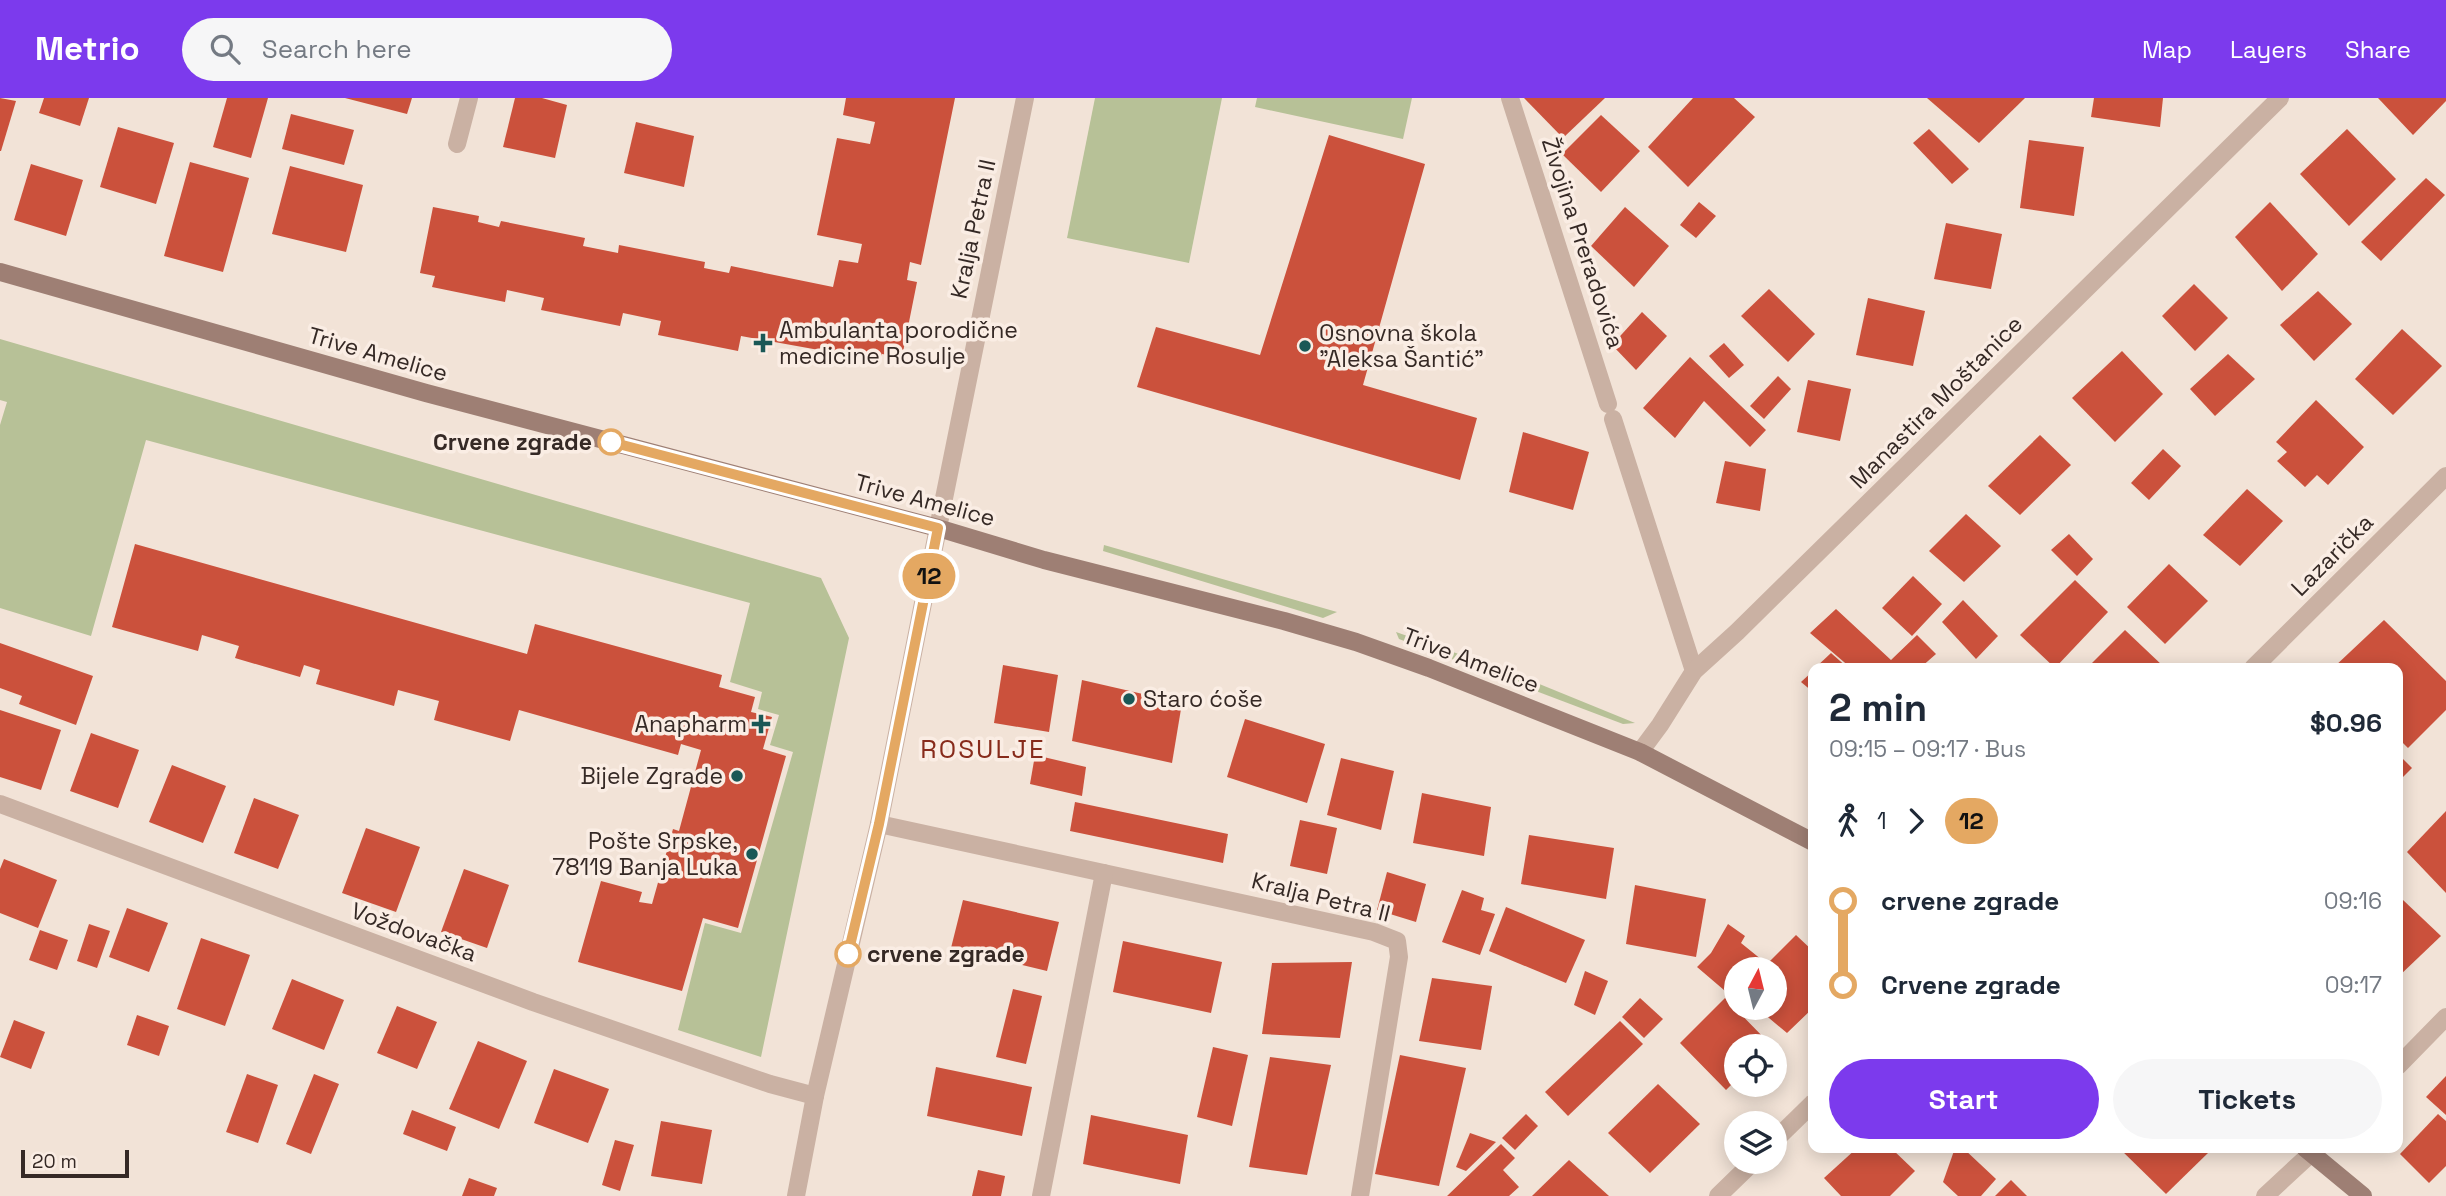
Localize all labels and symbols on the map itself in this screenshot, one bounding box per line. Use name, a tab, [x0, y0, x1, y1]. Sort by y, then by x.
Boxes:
street label: Živojina Preradovića	[1535, 134, 1631, 352]
street label: Kralja Petra II	[944, 157, 1002, 301]
street label: Manastira Moštanice	[1843, 309, 2029, 495]
place label: Ambulanta porodične medicine Rosulje	[779, 315, 1018, 371]
place label: Osnovna škola "Aleksa Šantić"	[1319, 318, 1484, 374]
street label: Trive Amelice	[305, 320, 451, 388]
marker: Ambulanta porodične medicine Rosulje	[753, 333, 773, 353]
marker: Osnovna škola "Aleksa Šantić"	[1297, 338, 1313, 354]
place label: Crvene zgrade	[433, 427, 592, 457]
marker: Crvene zgrade	[598, 429, 624, 455]
street label: Trive Amelice	[852, 467, 998, 533]
street label: Lazarička	[2285, 508, 2379, 602]
line badge: 12	[898, 553, 960, 599]
street label: Trive Amelice	[1399, 620, 1543, 700]
place label: Staro ćoše	[1143, 684, 1263, 714]
marker: Staro ćoše	[1121, 691, 1137, 707]
place label: Anapharm	[635, 709, 747, 739]
marker: Anapharm	[753, 716, 769, 732]
district label: ROSULJE	[920, 732, 1046, 766]
place label: Bijele Zgrade	[580, 761, 723, 791]
marker: Bijele Zgrade	[729, 768, 745, 784]
place label: Pošte Srpske, 78119 Banja Luka	[552, 826, 738, 882]
marker: Pošte Srpske, 78119 Banja Luka	[744, 846, 760, 862]
street label: Kralja Petra II	[1249, 865, 1393, 929]
street label: Voždovačka	[347, 895, 481, 969]
place label: crvene zgrade	[867, 939, 1025, 969]
marker: crvene zgrade	[835, 941, 861, 967]
north arrow	[1724, 957, 1787, 1020]
scale bar	[21, 1147, 130, 1179]

